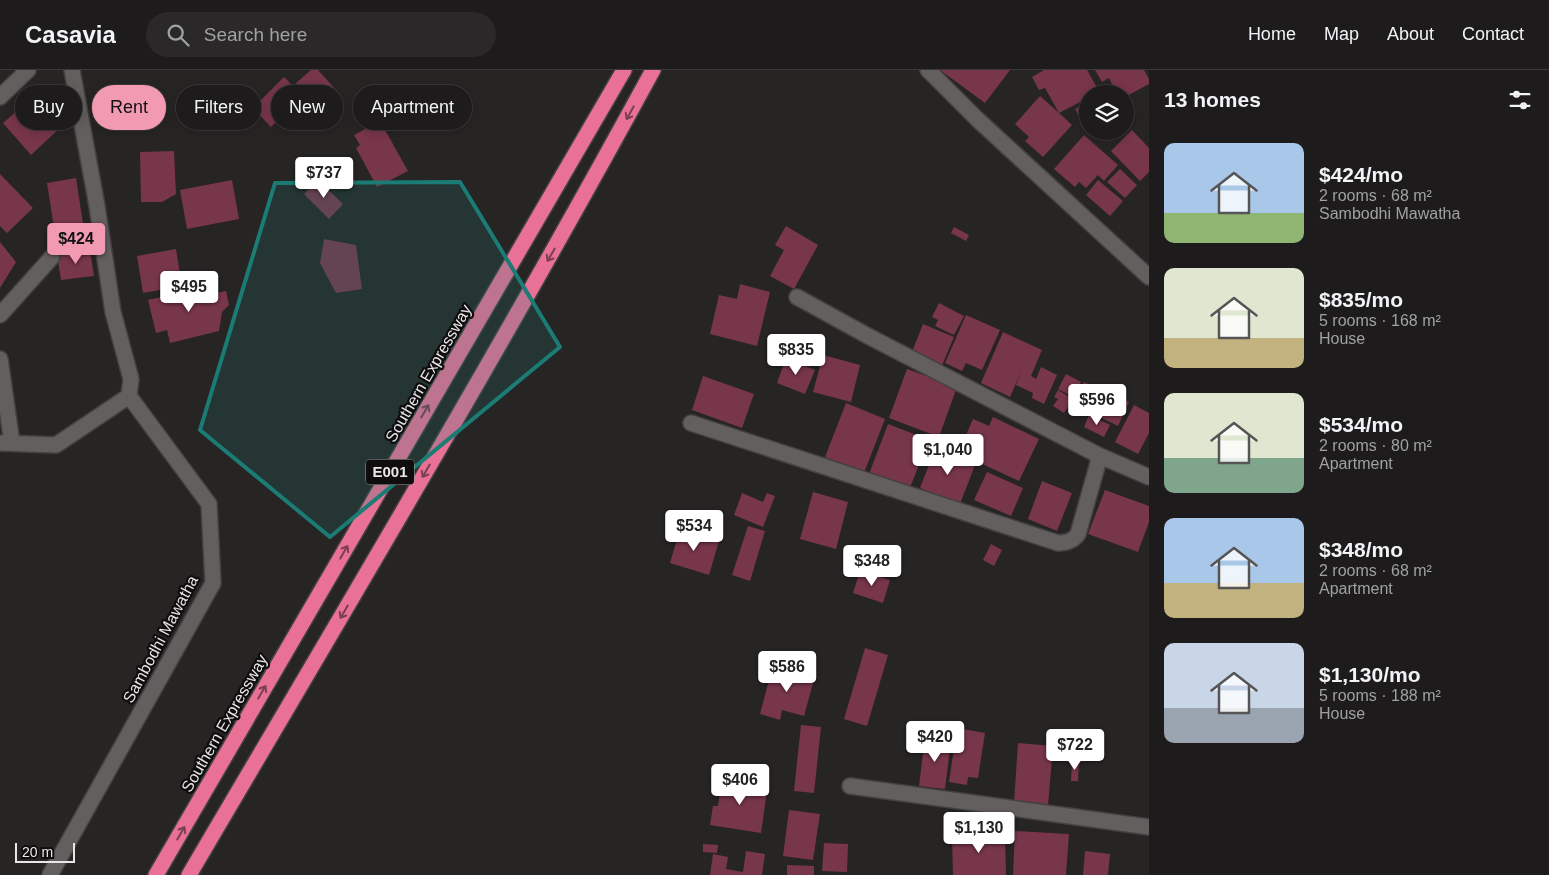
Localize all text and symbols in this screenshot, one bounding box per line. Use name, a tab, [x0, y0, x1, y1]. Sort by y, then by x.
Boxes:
search box	[146, 12, 496, 57]
text: Casavia	[25, 21, 116, 48]
icon: search	[164, 21, 192, 49]
text: Search here	[204, 24, 307, 45]
text: Home	[1248, 24, 1296, 44]
text: Map	[1324, 24, 1359, 44]
text: About	[1387, 24, 1434, 44]
text: Contact	[1462, 24, 1524, 44]
chip: Buy	[15, 85, 82, 130]
chip: Rent	[92, 85, 166, 130]
chip: Filters	[176, 85, 261, 130]
chip: New	[271, 85, 343, 130]
chip: Apartment	[353, 85, 472, 130]
map controls	[1079, 85, 1134, 140]
button: layers	[1079, 85, 1134, 140]
icon: filters	[1506, 86, 1534, 114]
text: 13 homes	[1164, 88, 1261, 111]
one-way arrow	[625, 105, 635, 120]
pin: $737	[294, 156, 354, 199]
icon: home	[1204, 163, 1264, 223]
text: $424/mo	[1319, 163, 1403, 186]
text: $737	[306, 164, 342, 181]
text: 2 rooms · 68 m²	[1319, 187, 1432, 204]
text: Sambodhi Mawatha	[1319, 205, 1460, 222]
pin: $424	[46, 222, 106, 265]
text: $424	[58, 230, 94, 247]
one-way arrow	[545, 247, 555, 261]
pin: $495	[159, 270, 219, 313]
text: $495	[171, 278, 207, 295]
icon: home	[1204, 288, 1264, 348]
text: $835/mo	[1319, 288, 1403, 311]
street label: Southern Expressway	[382, 302, 475, 445]
text: 5 rooms · 168 m²	[1319, 312, 1441, 329]
text: House	[1319, 330, 1365, 347]
pin: $835	[766, 334, 826, 376]
text: $835	[778, 341, 814, 358]
pin: $596	[1067, 384, 1127, 426]
text: $596	[1079, 391, 1115, 408]
one-way arrow	[421, 405, 431, 419]
icon: home	[1204, 413, 1264, 473]
text: $534/mo	[1319, 413, 1403, 436]
pin: $1,040	[907, 434, 989, 476]
text: 2 rooms · 80 m²	[1319, 437, 1432, 454]
text: $1,040	[924, 441, 972, 458]
text: Apartment	[1319, 455, 1393, 472]
road number: E001	[366, 460, 414, 484]
one-way arrow	[421, 464, 431, 479]
pin: $534	[664, 510, 724, 552]
text: $534	[676, 517, 712, 534]
icon: home	[1204, 538, 1264, 598]
text: $348/mo	[1319, 538, 1403, 561]
pin: $348	[842, 544, 902, 587]
one-way arrow	[339, 545, 349, 559]
text: $348	[854, 552, 890, 569]
text: 2 rooms · 68 m²	[1319, 562, 1432, 579]
street label: Sambodhi Mawatha	[120, 573, 201, 706]
text: Apartment	[1319, 580, 1393, 597]
one-way arrow	[339, 604, 349, 618]
pin: $586	[757, 650, 817, 693]
street label: Southern Expressway	[178, 652, 271, 795]
text: $586	[769, 658, 805, 675]
icon: home	[1204, 663, 1264, 723]
text: $1,130/mo	[1319, 663, 1421, 686]
one-way arrow	[257, 685, 267, 700]
text: 5 rooms · 188 m²	[1319, 687, 1441, 704]
text: House	[1319, 705, 1365, 722]
pin: $420	[905, 720, 965, 763]
text: $420	[917, 728, 953, 745]
pin: $722	[1045, 728, 1105, 771]
text: $722	[1057, 736, 1093, 753]
pin: $406	[710, 764, 770, 806]
text: $406	[722, 771, 758, 788]
pin: $1,130	[938, 812, 1020, 854]
text: $1,130	[955, 819, 1003, 836]
one-way arrow	[176, 826, 186, 840]
scale bar	[15, 840, 75, 863]
text: 20 m	[22, 844, 53, 860]

